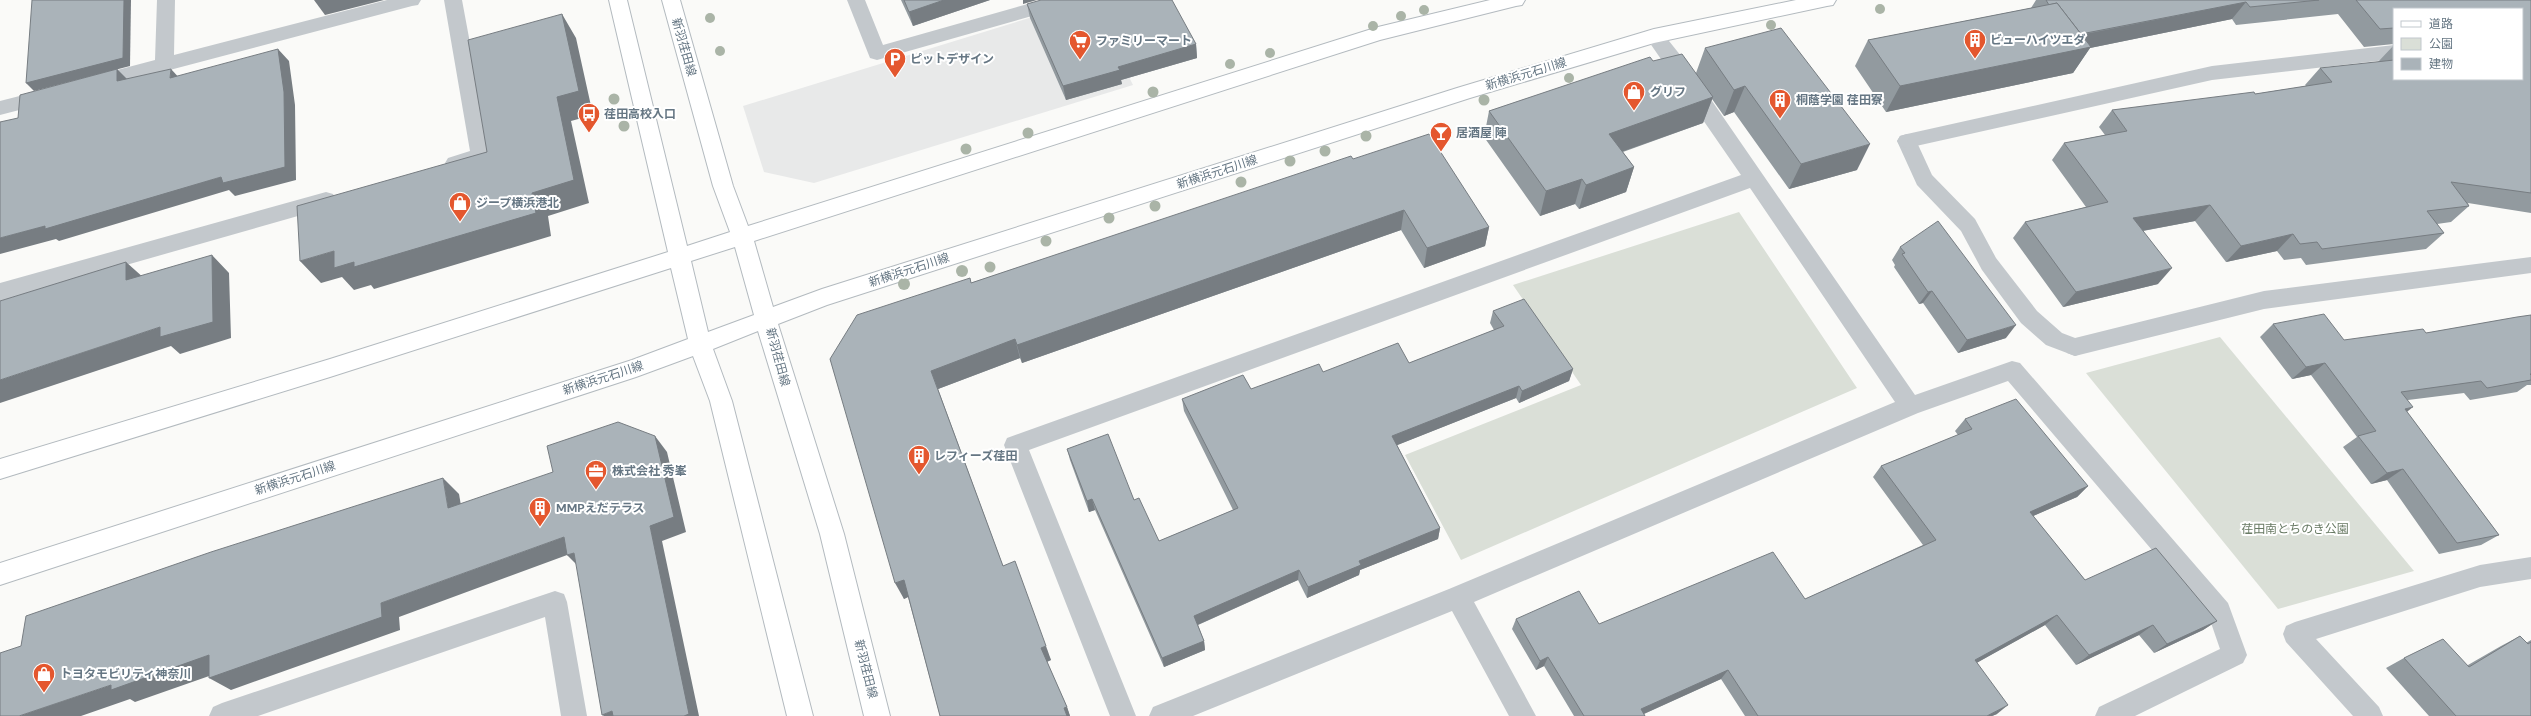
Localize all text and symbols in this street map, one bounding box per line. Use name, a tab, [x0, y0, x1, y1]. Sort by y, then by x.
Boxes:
legend	[2393, 8, 2523, 80]
street label: 新羽荏田線	[668, 16, 700, 78]
text: 道路	[2429, 16, 2453, 32]
building icon: ビューハイツエダ	[1962, 27, 1988, 60]
supermarket icon: ファミリーマート	[1067, 28, 1093, 61]
place label: ビューハイツエダ	[1990, 32, 2086, 48]
place label: ファミリーマート	[1096, 33, 1192, 49]
text: 公園	[2429, 36, 2453, 52]
parking icon: ピットデザイン	[882, 46, 908, 79]
place label: ピットデザイン	[910, 51, 994, 67]
street label: 新横浜元石川線	[1483, 54, 1569, 94]
text: 建物	[2429, 56, 2453, 72]
shop icon: グリフ	[1621, 79, 1647, 112]
place label: グリフ	[1650, 84, 1686, 100]
building icon: 桐蔭学園 荏田寮	[1767, 87, 1793, 120]
place label: 桐蔭学園 荏田寮	[1796, 92, 1883, 108]
bus stop icon: 荏田高校入口	[576, 101, 602, 134]
place label: 荏田高校入口	[604, 106, 676, 122]
bar icon: 居酒屋 陣	[1428, 120, 1454, 153]
place label: 居酒屋 陣	[1456, 125, 1507, 141]
street label: 新横浜元石川線	[1175, 151, 1259, 193]
shop icon: ジープ横浜港北	[447, 190, 473, 223]
place label: ジープ横浜港北	[476, 195, 559, 211]
street label: 新横浜元石川線	[867, 249, 951, 291]
street label: 新羽荏田線	[763, 326, 793, 388]
street label: 新横浜元石川線	[561, 357, 645, 399]
building icon: レフィーズ荏田	[906, 443, 932, 476]
place label: レフィーズ荏田	[934, 448, 1017, 464]
street label: 新横浜元石川線	[253, 457, 337, 499]
office icon: 株式会社 秀峯	[583, 458, 609, 491]
place label: 株式会社 秀峯	[612, 463, 687, 479]
building icon: MMPえだテラス	[527, 495, 553, 528]
place label: MMPえだテラス	[556, 500, 644, 516]
park label: 荏田南とちのき公園	[2241, 521, 2349, 537]
street label: 新羽荏田線	[851, 638, 881, 700]
shop icon: トヨタモビリティ神奈川	[31, 661, 57, 694]
place label: トヨタモビリティ神奈川	[60, 666, 191, 682]

